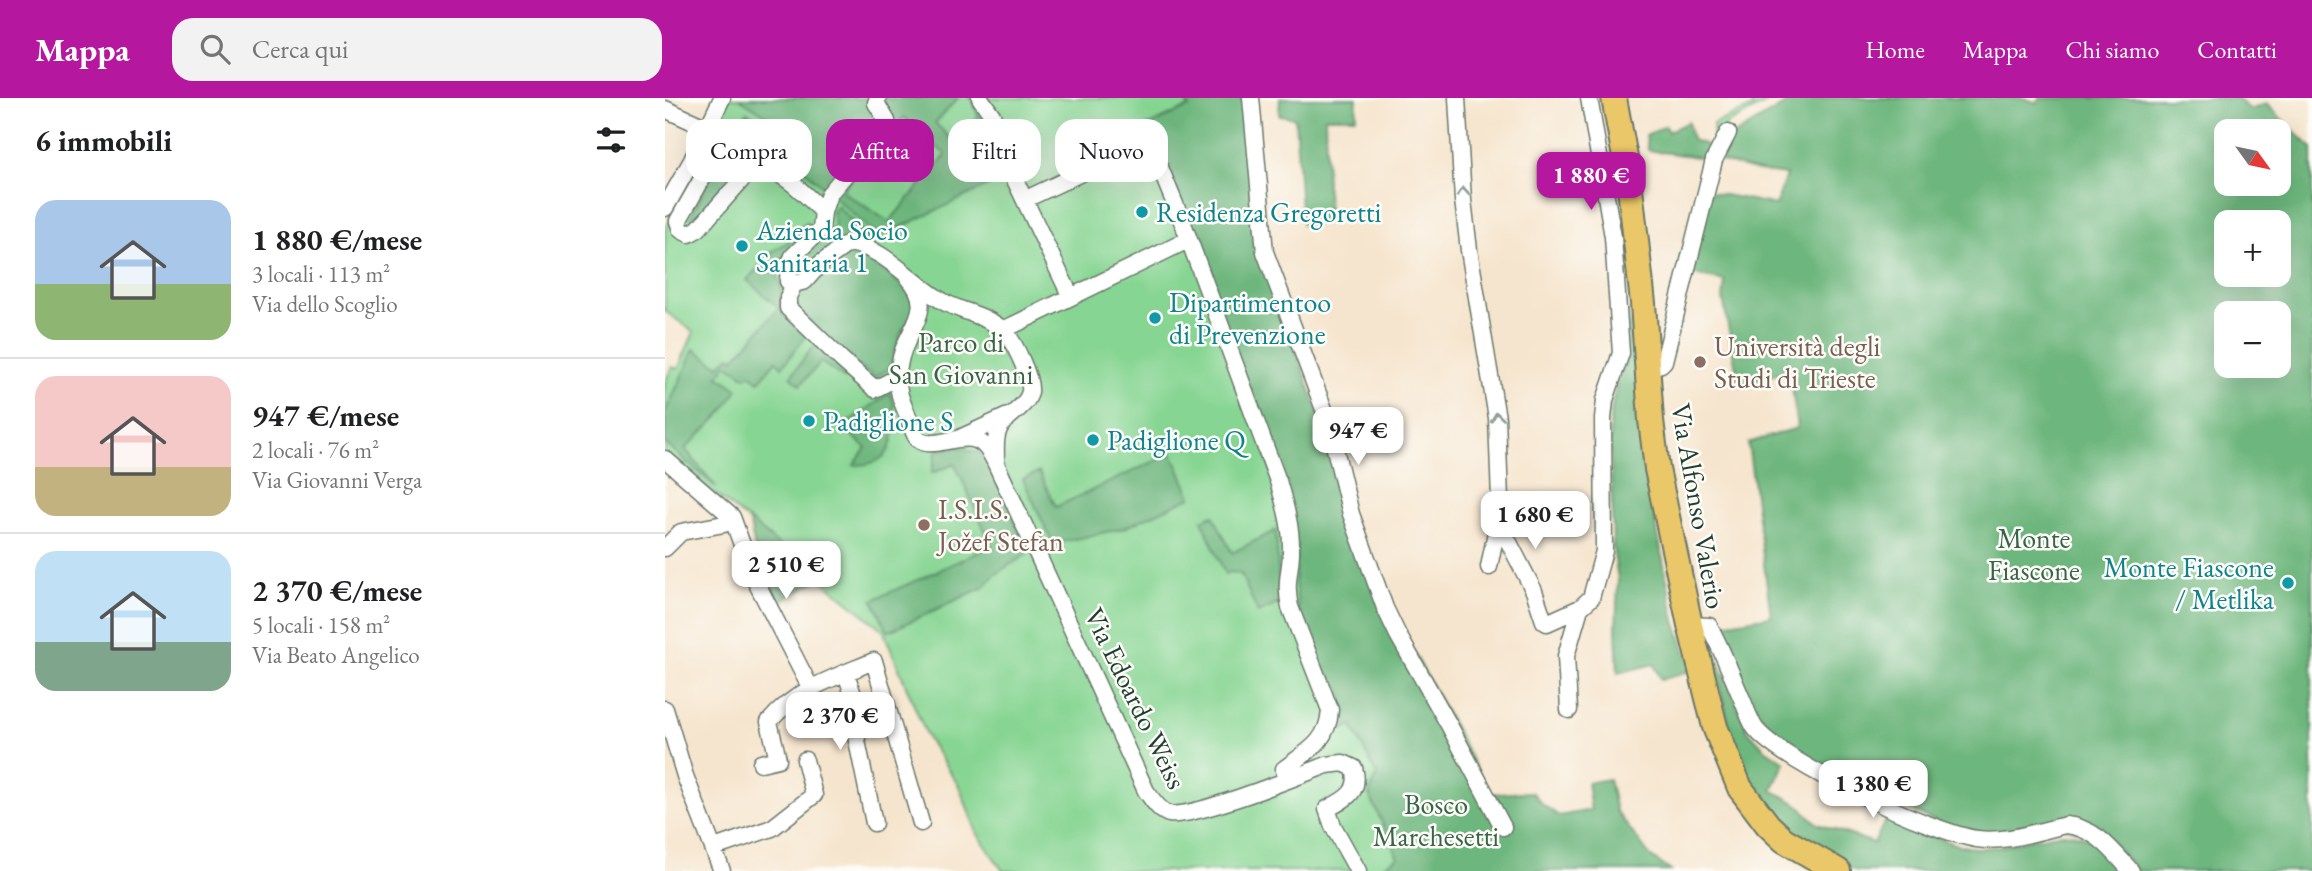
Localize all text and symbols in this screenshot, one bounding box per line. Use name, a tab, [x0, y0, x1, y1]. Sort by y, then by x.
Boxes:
search box	[172, 18, 662, 81]
text: Mappa	[35, 28, 130, 71]
icon: search	[196, 30, 234, 68]
text: Cerca qui	[252, 32, 348, 66]
text: Home	[1865, 34, 1925, 65]
text: Mappa	[1963, 34, 2028, 65]
text: Chi siamo	[2066, 34, 2159, 65]
text: Contatti	[2197, 34, 2277, 65]
chip: Compra	[686, 119, 812, 182]
chip: Affitta	[826, 119, 934, 182]
chip: Filtri	[948, 119, 1041, 182]
chip: Nuovo	[1055, 119, 1168, 182]
north arrow	[2214, 119, 2291, 196]
map controls	[2214, 119, 2291, 378]
text: 6 immobili	[35, 121, 172, 160]
icon: filters	[592, 121, 630, 159]
pin: 1 880 €	[1526, 152, 1656, 212]
text: 1 880 €	[1553, 160, 1629, 190]
one-way arrow	[1456, 187, 1471, 198]
place label: Residenza Gregoretti	[1156, 194, 1382, 230]
marker: Residenza Gregoretti	[1134, 204, 1150, 220]
button: +	[2214, 210, 2291, 287]
place label: Azienda Socio Sanitaria 1	[755, 212, 908, 280]
text: 1 880 €/mese	[252, 220, 422, 259]
icon: home	[91, 228, 175, 312]
marker: Azienda Socio Sanitaria 1	[734, 238, 750, 254]
text: 3 locali · 113 m²	[252, 259, 390, 289]
place label: Dipartimentoo di Prevenzione	[1169, 284, 1331, 352]
text: Via dello Scoglio	[252, 289, 398, 319]
button: −	[2214, 301, 2291, 378]
marker: Dipartimentoo di Prevenzione	[1147, 310, 1163, 326]
park label: Parco di San Giovanni	[889, 324, 1034, 392]
place label: Università degli Studi di Trieste	[1714, 328, 1881, 396]
marker: Università degli Studi di Trieste	[1692, 354, 1708, 370]
text: 947 €/mese	[252, 396, 399, 435]
street label: Via Alfonso Valerio	[1663, 400, 1735, 612]
place label: Padiglione S	[823, 403, 953, 439]
icon: home	[91, 404, 175, 488]
pin: 947 €	[1309, 408, 1407, 467]
one-way arrow	[1489, 411, 1504, 423]
marker: Padiglione S	[801, 413, 817, 429]
text: 947 €	[1329, 415, 1387, 445]
place label: Padiglione Q	[1107, 422, 1249, 458]
marker: Padiglione Q	[1085, 432, 1101, 448]
text: 2 locali · 76 m²	[252, 435, 379, 465]
text: Via Giovanni Verga	[252, 465, 422, 495]
place label: I.S.I.S. Jožef Stefan	[936, 491, 1064, 559]
pin: 1 680 €	[1470, 491, 1600, 551]
text: 1 680 €	[1497, 499, 1573, 529]
marker: I.S.I.S. Jožef Stefan	[916, 517, 932, 533]
park label: Monte Fiascone	[1988, 520, 2080, 588]
pin: 2 510 €	[721, 542, 851, 601]
text: 2 510 €	[748, 549, 824, 579]
place label: Monte Fiascone / Metlika	[2104, 549, 2275, 617]
text: 2 370 €/mese	[252, 571, 422, 610]
marker: Monte Fiascone / Metlika	[2280, 575, 2296, 591]
icon: home	[91, 579, 175, 663]
street label: Via Edoardo Weiss	[1077, 601, 1195, 795]
text: 5 locali · 158 m²	[252, 610, 390, 640]
text: Via Beato Angelico	[252, 640, 420, 670]
pin: 2 370 €	[775, 692, 905, 752]
text: 2 370 €	[802, 700, 878, 730]
pin: 1 380 €	[1808, 760, 1938, 820]
text: 1 380 €	[1835, 768, 1911, 798]
park label: Bosco Marchesetti	[1373, 786, 1499, 854]

